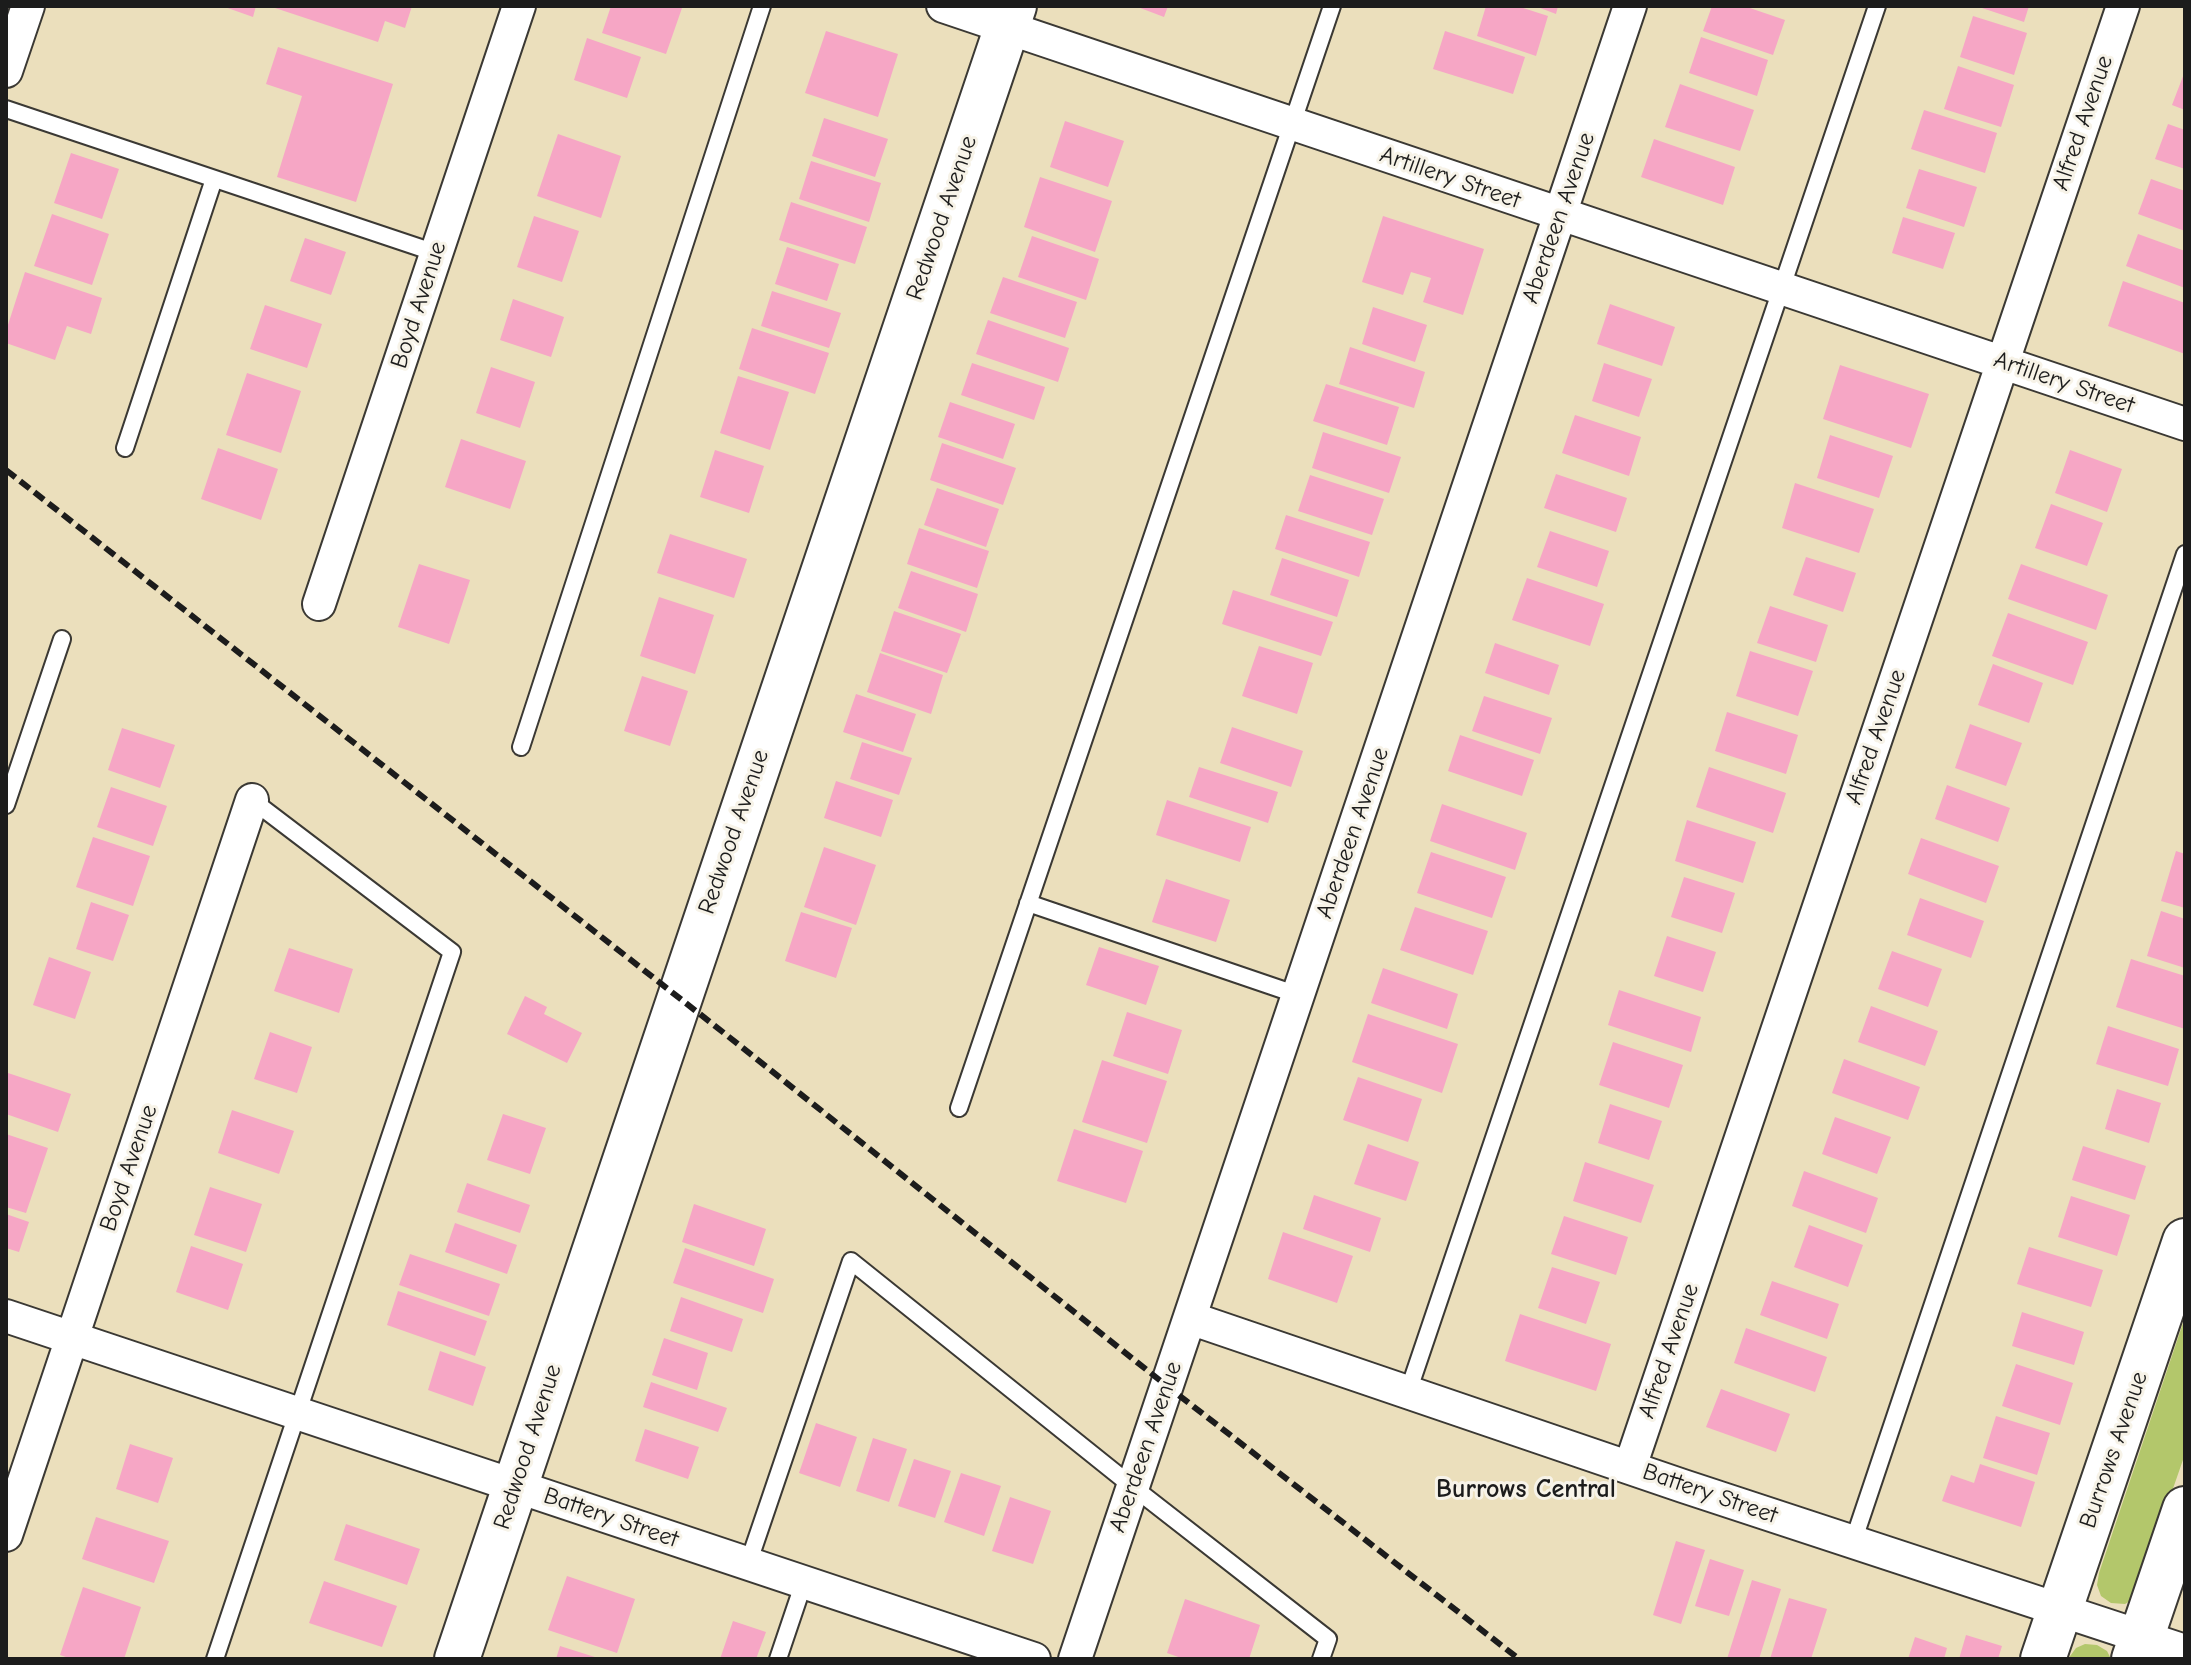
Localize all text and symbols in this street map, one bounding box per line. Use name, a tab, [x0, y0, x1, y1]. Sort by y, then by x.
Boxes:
street label: Alfred Avenue	[2046, 52, 2120, 194]
street label: Aberdeen Avenue	[1516, 129, 1602, 307]
street label: Redwood Avenue	[900, 132, 984, 304]
street label: Artillery Street	[1376, 141, 1524, 215]
street label: Boyd Avenue	[385, 238, 453, 372]
street label: Artillery Street	[1990, 346, 2138, 420]
street label: Alfred Avenue	[1839, 666, 1913, 808]
street label: Aberdeen Avenue	[1310, 744, 1396, 922]
street label: Redwood Avenue	[692, 746, 776, 918]
street label: Boyd Avenue	[94, 1101, 164, 1235]
street label: Alfred Avenue	[1632, 1280, 1706, 1422]
street label: Aberdeen Avenue	[1103, 1358, 1189, 1536]
street label: Redwood Avenue	[488, 1361, 568, 1533]
street label: Burrows Avenue	[2074, 1368, 2154, 1532]
street label: Battery Street	[1639, 1457, 1781, 1531]
district label: Burrows Central	[1436, 1474, 1616, 1506]
street label: Battery Street	[540, 1481, 682, 1555]

